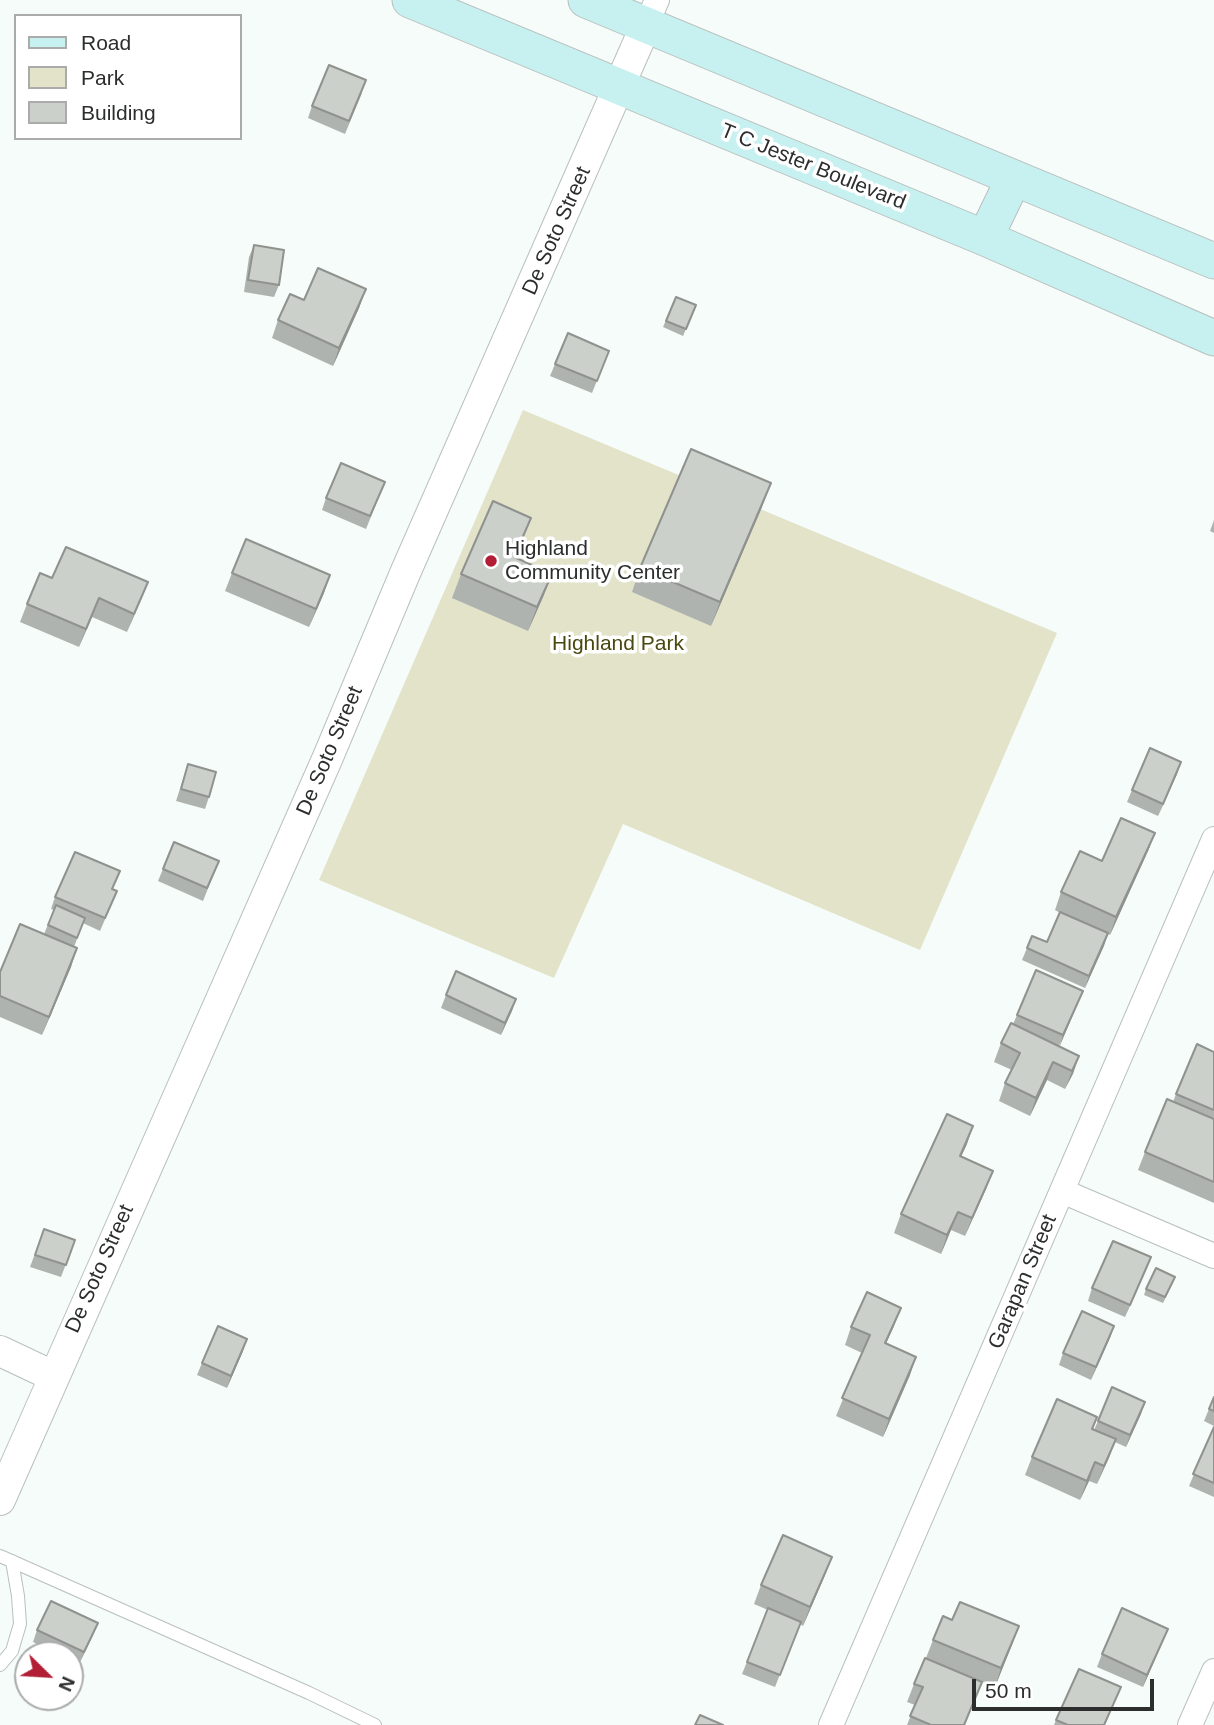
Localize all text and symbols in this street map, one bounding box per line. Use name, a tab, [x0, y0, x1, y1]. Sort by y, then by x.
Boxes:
legend	[14, 14, 242, 140]
text: Road	[81, 31, 131, 54]
text: Park	[81, 66, 124, 89]
text: Building	[81, 101, 156, 124]
street label: T C Jester Boulevard	[717, 118, 909, 216]
street label: De Soto Street	[517, 163, 597, 299]
place label: Highland Community Center	[505, 536, 680, 586]
marker: Highland Community Center	[483, 553, 499, 569]
park label: Highland Park	[552, 631, 684, 657]
street label: De Soto Street	[291, 683, 369, 819]
street label: De Soto Street	[60, 1201, 140, 1337]
street label: Garapan Street	[983, 1211, 1063, 1353]
north arrow	[14, 1641, 84, 1711]
scale bar	[976, 1666, 1158, 1710]
text: N	[54, 1673, 79, 1694]
text: 50 m	[985, 1679, 1032, 1702]

